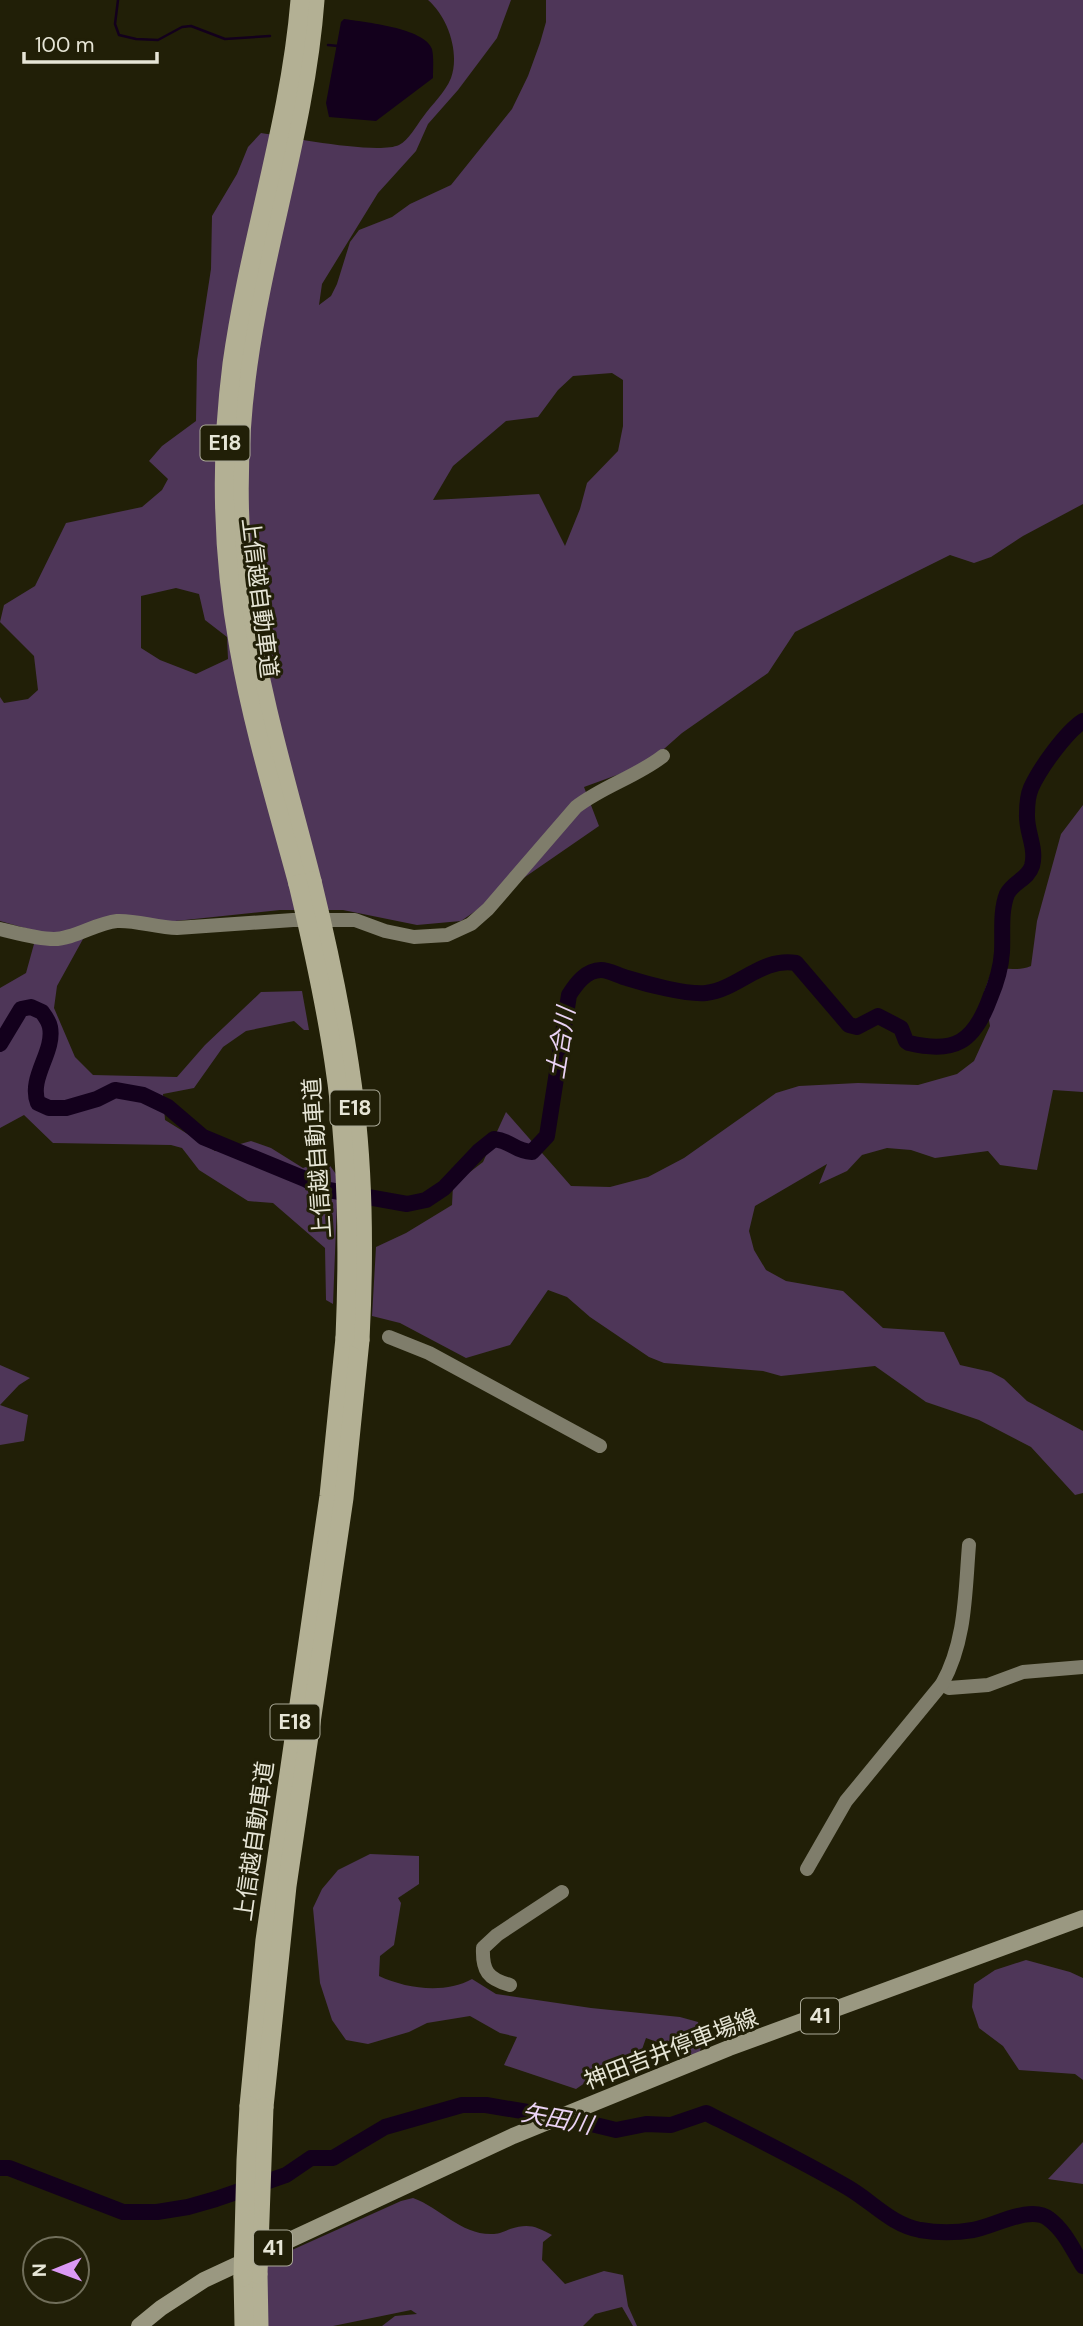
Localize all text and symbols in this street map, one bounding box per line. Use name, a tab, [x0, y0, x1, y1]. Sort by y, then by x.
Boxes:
scale bar	[24, 21, 158, 65]
text: 100 m	[35, 31, 95, 59]
road number: E18	[201, 426, 250, 460]
street label: 上信越自動車道	[235, 516, 285, 680]
water label: 土合川	[540, 1002, 582, 1081]
street label: 上信越自動車道	[296, 1077, 338, 1239]
road number: E18	[330, 1090, 380, 1126]
road number: E18	[270, 1704, 320, 1740]
street label: 上信越自動車道	[228, 1759, 280, 1923]
road number: 41	[801, 1998, 839, 2034]
street label: 神田吉井停車場線	[580, 2002, 762, 2096]
water label: 矢田川	[519, 2096, 598, 2141]
road number: 41	[254, 2230, 292, 2266]
north arrow	[21, 2235, 91, 2305]
text: N	[27, 2263, 52, 2277]

